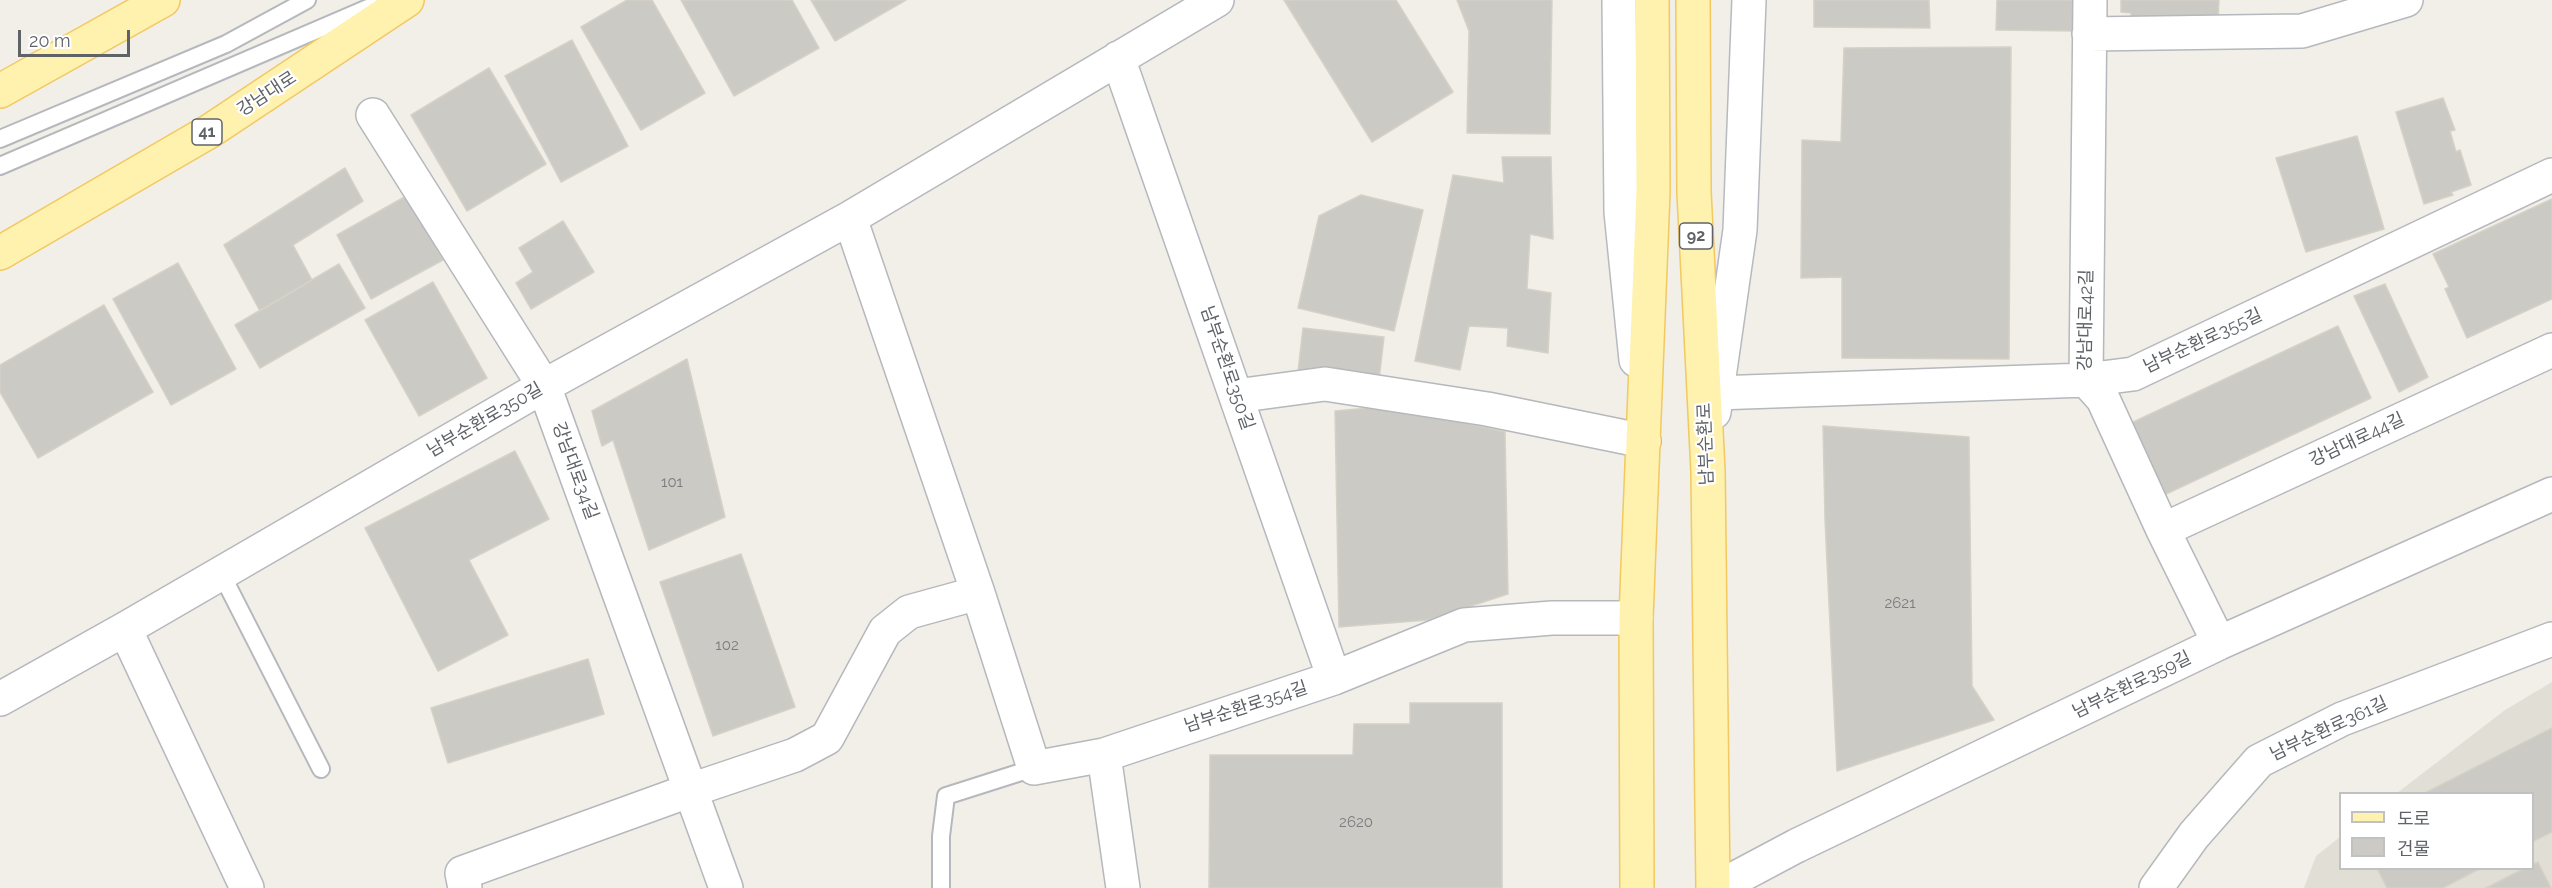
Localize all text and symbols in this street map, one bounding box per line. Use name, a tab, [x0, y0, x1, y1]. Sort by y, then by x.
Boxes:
scale bar	[21, 18, 134, 56]
text: 20 m	[29, 30, 71, 51]
street label: 강남대로	[233, 67, 301, 121]
road number: 41	[192, 119, 222, 145]
road number: 92	[1680, 223, 1712, 249]
street label: 강남대로42길	[2074, 269, 2098, 371]
street label: 남부순환로350길	[1196, 303, 1258, 433]
street label: 남부순환로355길	[2140, 304, 2266, 378]
street label: 남부순환로350길	[423, 378, 547, 462]
street label: 남부순환로	[1694, 402, 1718, 486]
street label: 강남대로44길	[2306, 409, 2408, 471]
street label: 강남대로34길	[547, 419, 603, 523]
house number: 101	[661, 473, 683, 491]
house number: 2621	[1884, 594, 1916, 612]
house number: 102	[715, 636, 739, 654]
street label: 남부순환로359길	[2069, 647, 2195, 723]
street label: 남부순환로354길	[1182, 677, 1310, 737]
street label: 남부순환로361길	[2267, 692, 2391, 766]
legend	[2339, 792, 2534, 870]
text: 도로	[2397, 808, 2430, 829]
house number: 2620	[1339, 813, 1373, 831]
text: 건물	[2397, 838, 2430, 859]

